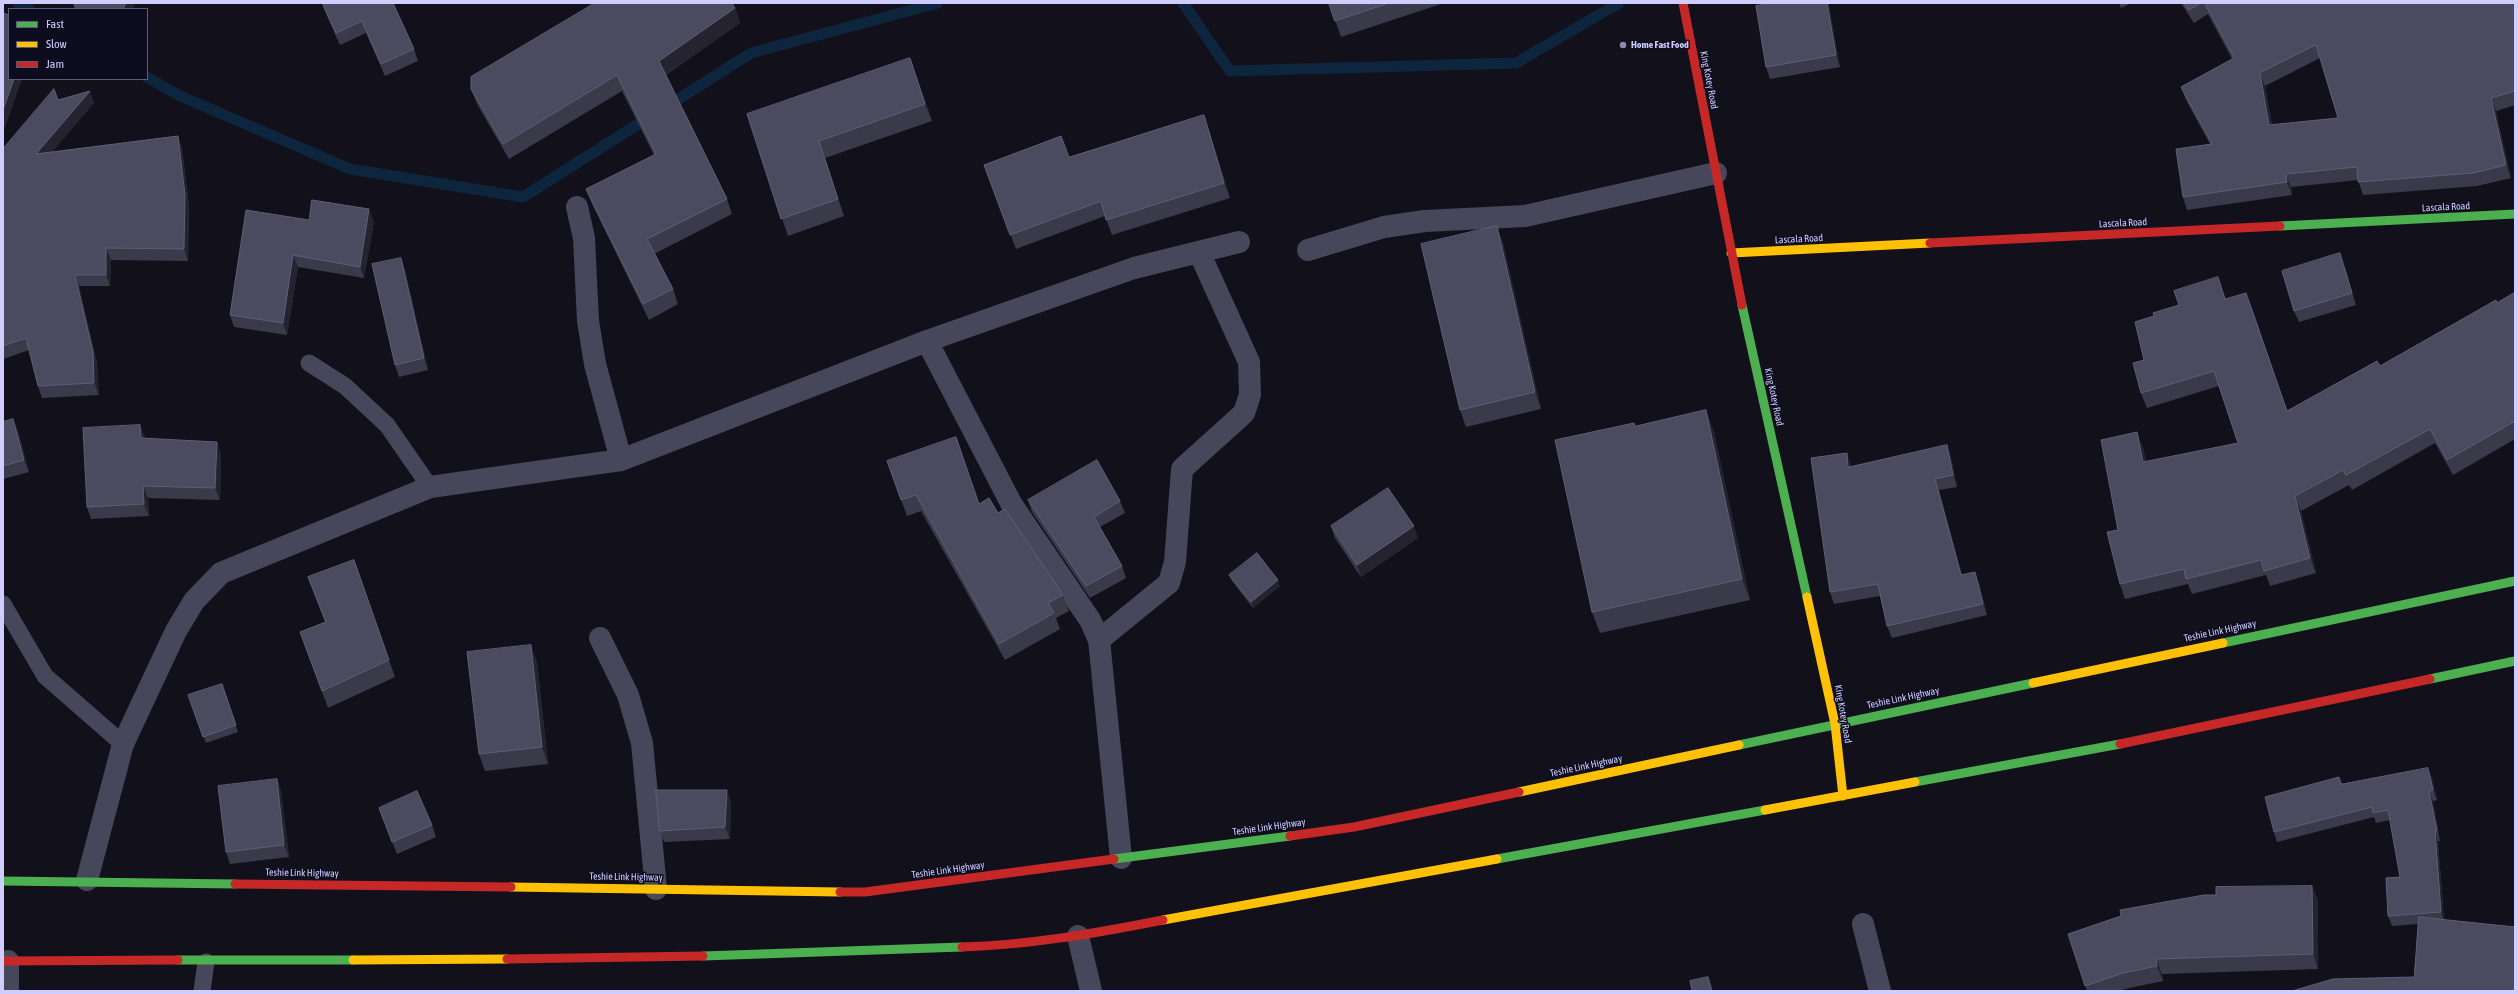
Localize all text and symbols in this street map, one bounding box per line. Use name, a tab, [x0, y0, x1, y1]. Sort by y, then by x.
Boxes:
legend	[8, 8, 148, 80]
text: Fast	[46, 17, 64, 31]
text: Slow	[46, 37, 67, 51]
place label: Home Fast Food	[1631, 39, 1689, 51]
marker: Home Fast Food	[1618, 40, 1628, 50]
street label: King Kotey Road	[1697, 50, 1721, 110]
text: Jam	[46, 57, 64, 71]
street label: Lascala Road	[2422, 200, 2470, 214]
street label: Lascala Road	[2099, 216, 2147, 230]
street label: Lascala Road	[1775, 232, 1823, 246]
street label: King Kotey Road	[1762, 367, 1786, 427]
street label: Teshie Link Highway	[2183, 617, 2257, 645]
street label: King Kotey Road	[1832, 684, 1854, 744]
street label: Teshie Link Highway	[1866, 684, 1940, 712]
street label: Teshie Link Highway	[1549, 752, 1623, 780]
street label: Teshie Link Highway	[1232, 816, 1306, 838]
street label: Teshie Link Highway	[911, 859, 985, 881]
street label: Teshie Link Highway	[265, 866, 339, 880]
street label: Teshie Link Highway	[589, 870, 663, 884]

